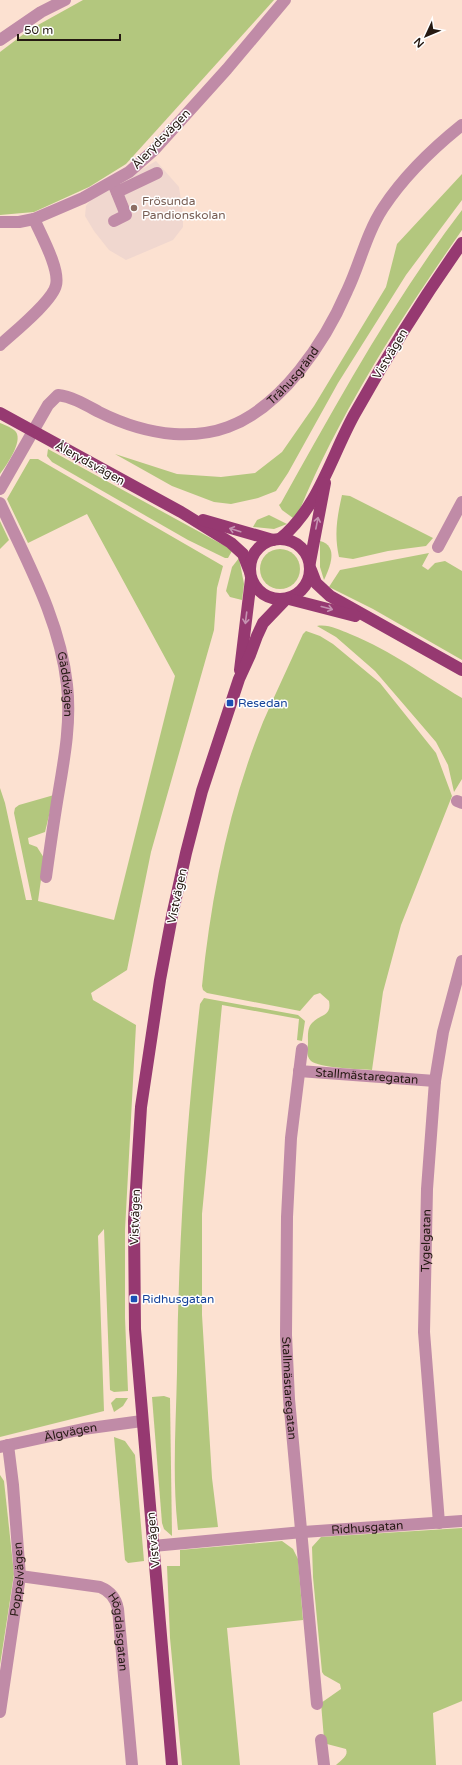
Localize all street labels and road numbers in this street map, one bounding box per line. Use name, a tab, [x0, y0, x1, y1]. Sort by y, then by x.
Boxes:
street label: Ålerydsvägen	[129, 106, 193, 172]
street label: Vistvägen	[370, 326, 410, 382]
street label: Trähusgränd	[264, 344, 322, 408]
street label: Ålerydsvägen	[53, 438, 127, 488]
street label: Gäddvägen	[54, 650, 75, 717]
street label: Vistvägen	[164, 867, 190, 925]
street label: Stallmästaregatan	[315, 1065, 419, 1087]
street label: Vistvägen	[127, 1189, 143, 1245]
street label: Tygelgatan	[418, 1209, 434, 1272]
street label: Stallmästaregatan	[279, 1336, 300, 1440]
street label: Älgvägen	[42, 1420, 98, 1444]
street label: Vistvägen	[144, 1511, 162, 1569]
street label: Ridhusgatan	[331, 1518, 404, 1537]
street label: Poppelvägen	[7, 1542, 27, 1617]
street label: Högdalsgatan	[105, 1589, 131, 1672]

